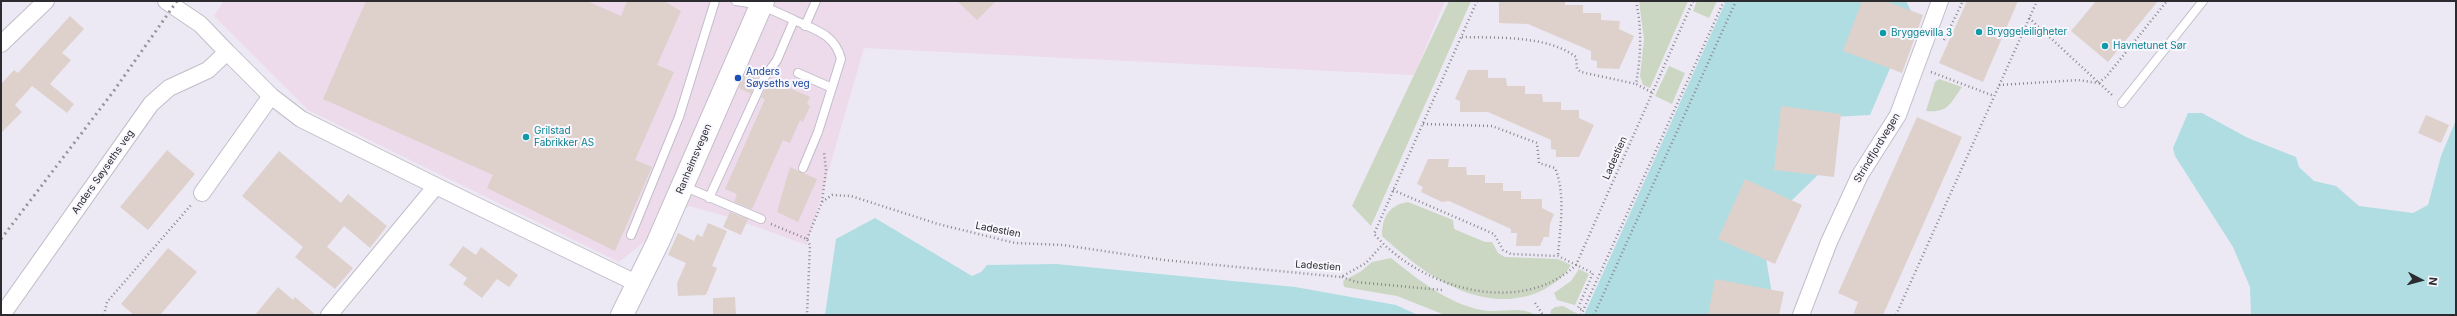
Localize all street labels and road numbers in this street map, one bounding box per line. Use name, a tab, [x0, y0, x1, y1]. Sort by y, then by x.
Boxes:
street label: Strindfjordvegen	[1851, 111, 1903, 185]
street label: Ranheimsvegen	[674, 122, 714, 196]
street label: Anders Søyseths veg	[69, 128, 137, 216]
street label: Ladestien	[1600, 135, 1630, 181]
street label: Ladestien	[974, 220, 1022, 240]
street label: Ladestien	[1295, 258, 1341, 274]

